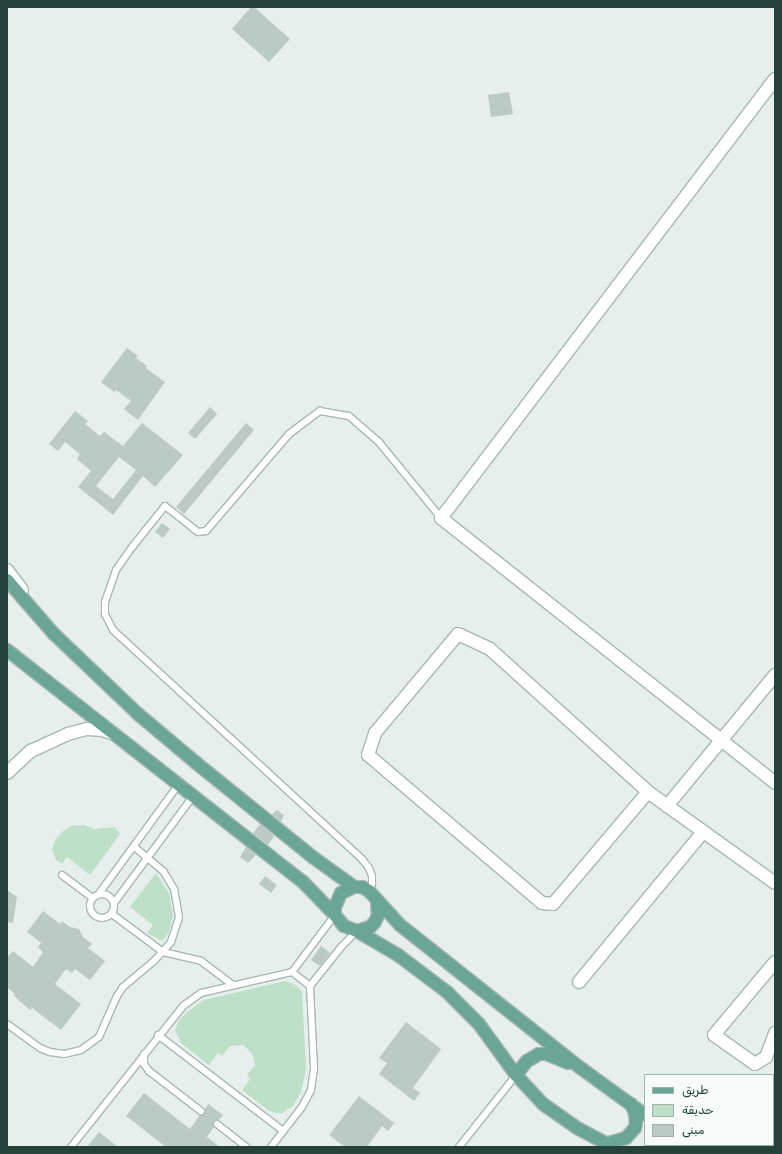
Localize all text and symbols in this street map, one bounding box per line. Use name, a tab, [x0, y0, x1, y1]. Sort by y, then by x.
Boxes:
legend	[644, 1074, 774, 1146]
text: طريق	[682, 1083, 708, 1097]
text: حديقة	[682, 1103, 714, 1117]
text: مبنى	[682, 1123, 704, 1137]

